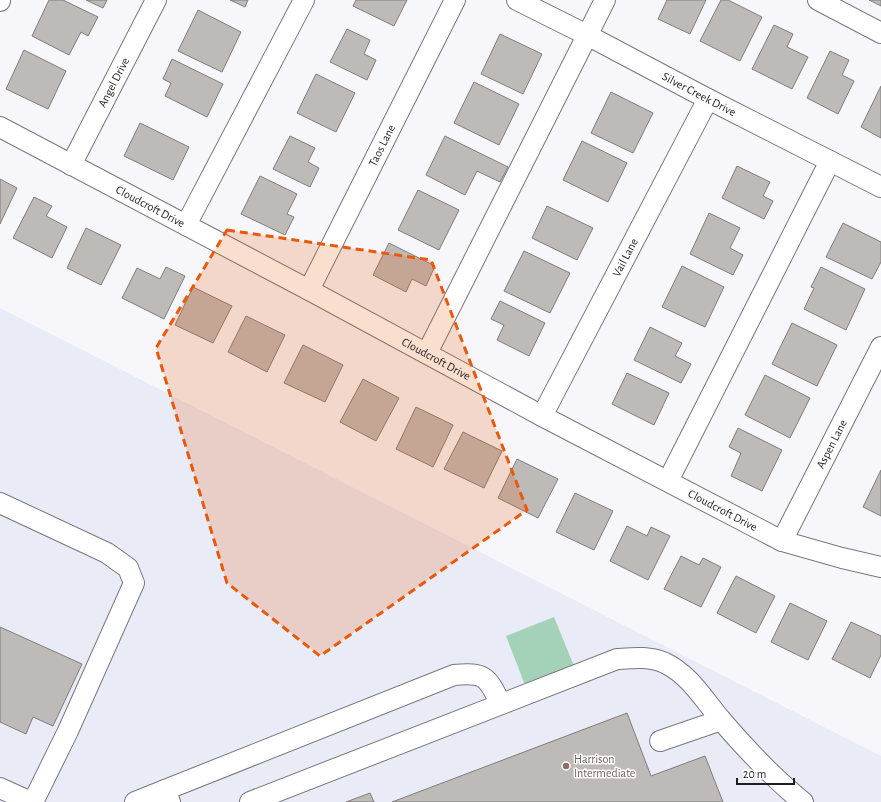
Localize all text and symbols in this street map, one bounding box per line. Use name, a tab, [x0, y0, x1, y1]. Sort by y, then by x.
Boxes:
street label: Angel Drive	[96, 55, 131, 109]
street label: Silver Creek Drive	[660, 70, 738, 118]
street label: Taos Lane	[366, 122, 397, 168]
street label: Cloudcroft Drive	[114, 183, 187, 229]
street label: Vail Lane	[610, 236, 640, 279]
street label: Cloudcroft Drive	[400, 335, 473, 382]
street label: Aspen Lane	[814, 417, 849, 470]
street label: Cloudcroft Drive	[686, 487, 759, 533]
place label: Harrison Intermediate	[574, 753, 635, 779]
scale bar	[737, 760, 794, 786]
marker: Harrison Intermediate	[561, 761, 571, 771]
text: 20 m	[743, 768, 766, 780]

